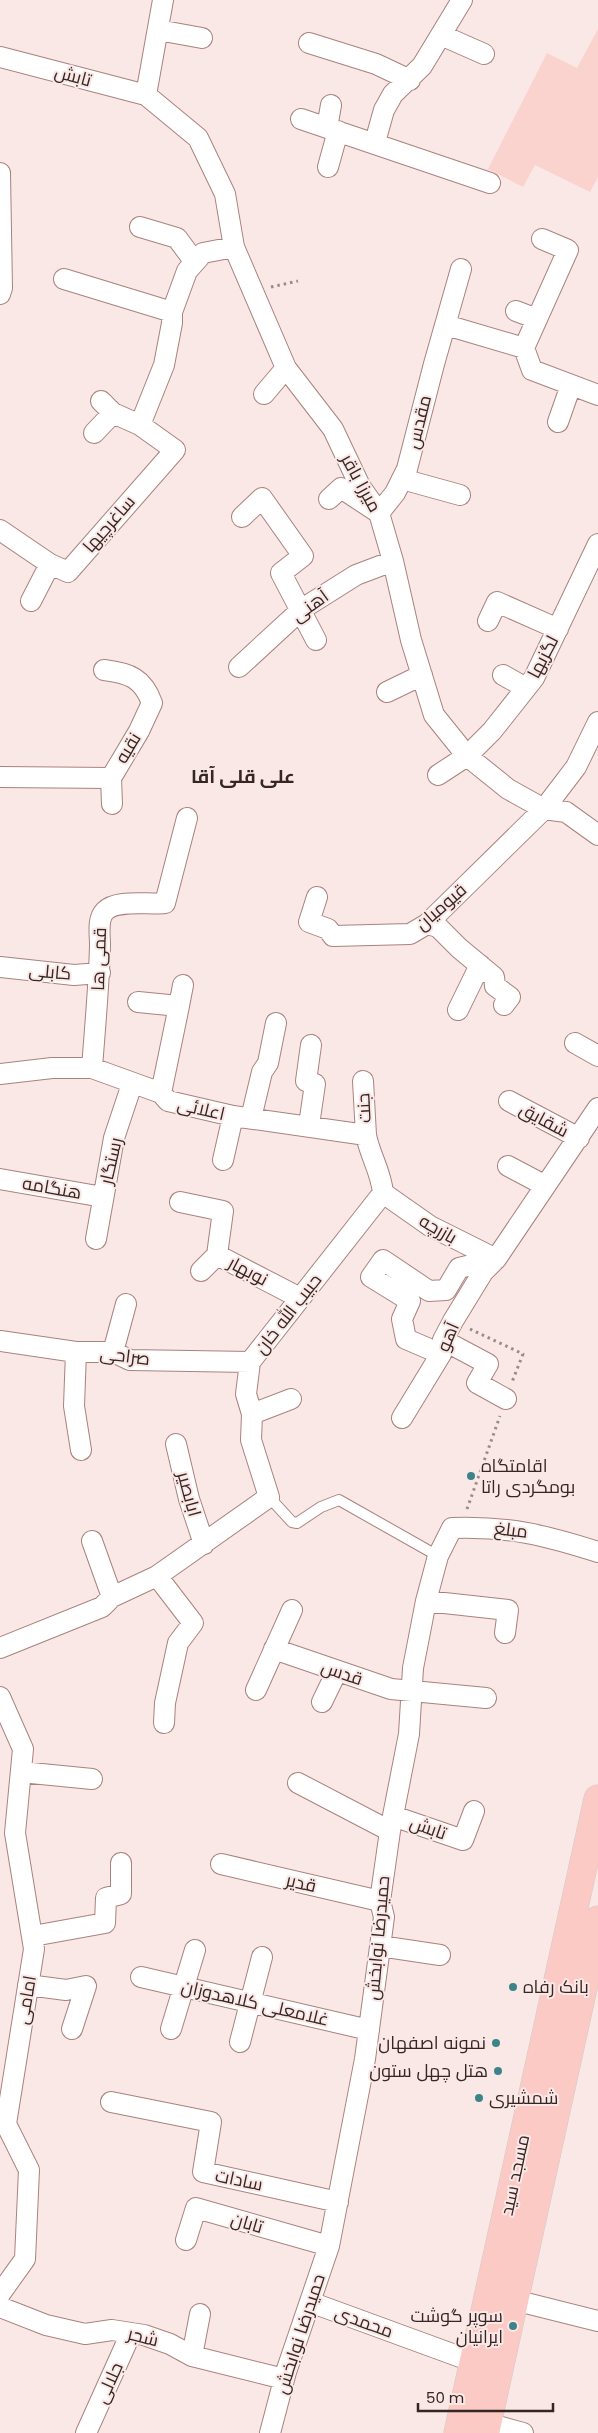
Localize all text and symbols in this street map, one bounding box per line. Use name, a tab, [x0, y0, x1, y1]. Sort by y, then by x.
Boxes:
street label: تابش	[52, 59, 95, 92]
street label: مقدس	[400, 392, 437, 451]
street label: میرزا باقر	[335, 448, 388, 516]
street label: ساغرچیها	[77, 490, 141, 558]
street label: آهنی	[286, 584, 334, 628]
street label: لگزیها	[521, 631, 564, 683]
street label: نقیه	[109, 728, 147, 768]
district label: علی قلی آقا	[191, 763, 295, 790]
street label: قیومیان	[410, 877, 472, 936]
street label: قمی ها	[85, 927, 112, 991]
street label: کابلی	[28, 957, 72, 986]
street label: اعلائی	[175, 1091, 227, 1126]
street label: جنت	[350, 1092, 377, 1124]
street label: شقایق	[515, 1096, 573, 1143]
street label: رستگار	[93, 1135, 128, 1188]
street label: هنگامه	[21, 1170, 84, 1205]
street label: بازرچه	[415, 1208, 462, 1249]
street label: نوبهار	[223, 1249, 273, 1291]
street label: حبیب الله خان	[248, 1268, 327, 1359]
street label: آهو	[430, 1318, 465, 1355]
street label: صراحی	[99, 1340, 152, 1371]
place label: اقامتگاه بومگردی راتا	[481, 1453, 575, 1499]
street label: ابابصیر	[171, 1468, 207, 1519]
marker: اقامتگاه بومگردی راتا	[465, 1470, 477, 1482]
street label: مبلغ	[493, 1515, 529, 1544]
street label: قدس	[318, 1654, 366, 1691]
street label: تابش	[406, 1810, 450, 1845]
street label: قدیر	[282, 1867, 319, 1898]
street label: حمیدرضا نوابخش	[360, 1875, 395, 2001]
street label: غلامعلی کلاهدوزان	[179, 1973, 331, 2032]
street label: امامی	[9, 1974, 42, 2026]
place label: بانک رفاه	[523, 1974, 589, 1999]
marker: بانک رفاه	[507, 1981, 519, 1993]
place label: نمونه اصفهان	[378, 2030, 486, 2055]
marker: نمونه اصفهان	[490, 2037, 502, 2049]
place label: هتل چهل ستون	[369, 2058, 488, 2083]
marker: هتل چهل ستون	[492, 2065, 504, 2077]
place label: شمشیری	[489, 2085, 558, 2110]
marker: شمشیری	[473, 2092, 485, 2104]
street label: مسجد سید	[494, 2132, 535, 2218]
street label: سادات	[213, 2162, 265, 2197]
street label: تابان	[228, 2206, 266, 2239]
street label: حمیدرضا نوابخش	[268, 2271, 331, 2397]
street label: محمدی	[332, 2299, 397, 2344]
place label: سوپر گوشت ایرانیان	[411, 2303, 503, 2349]
street label: شجر	[124, 2320, 161, 2352]
marker: سوپر گوشت ایرانیان	[507, 2320, 519, 2332]
street label: جلالی	[88, 2358, 129, 2407]
scale bar	[418, 2380, 553, 2412]
text: 50 m	[426, 2387, 464, 2408]

